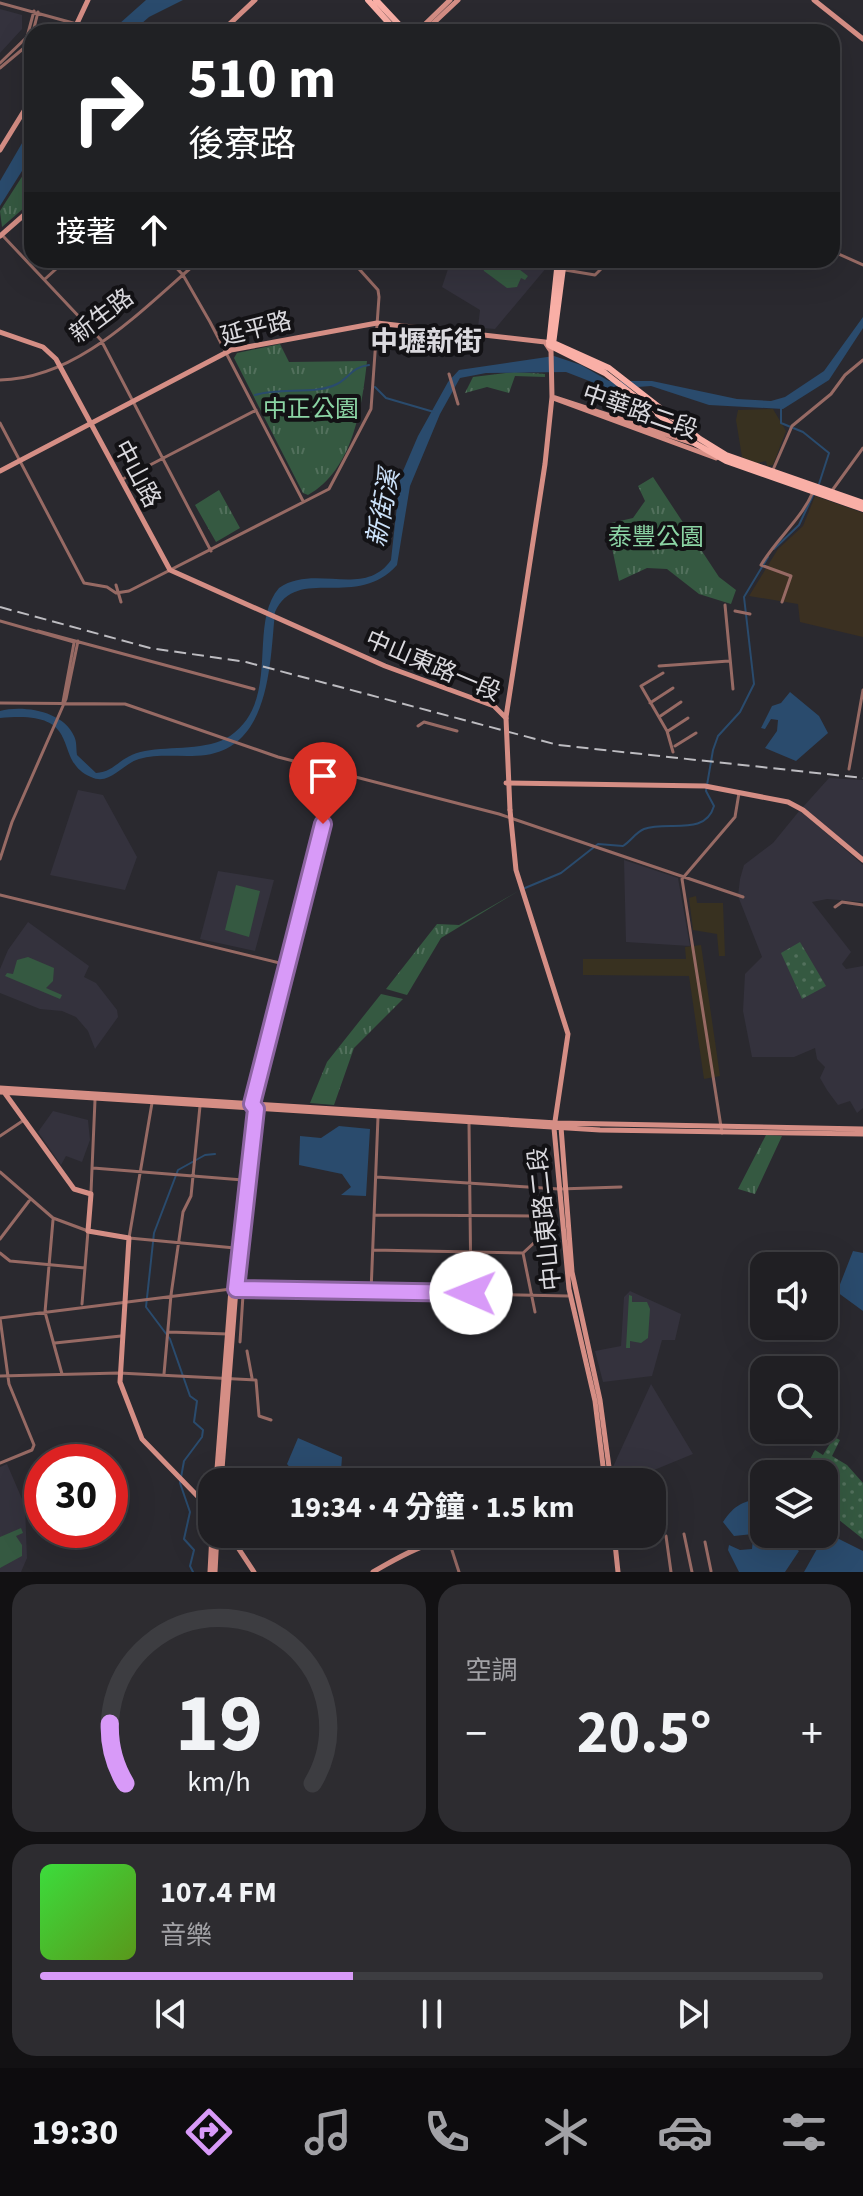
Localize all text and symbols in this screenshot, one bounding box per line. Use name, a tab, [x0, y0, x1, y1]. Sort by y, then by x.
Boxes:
text: 510 m	[188, 40, 336, 119]
icon: right	[56, 56, 160, 160]
text: 後寮路	[188, 119, 296, 170]
icon: ahead	[132, 208, 176, 252]
text: 接著	[56, 211, 116, 254]
street label: 新生路	[63, 280, 141, 352]
street label: 延平路	[217, 303, 295, 355]
district label: 中壢新街	[370, 322, 482, 362]
street label: 中華路二段	[578, 376, 702, 448]
park label: 中正公園	[263, 392, 359, 427]
street label: 中山路	[105, 434, 169, 514]
water label: 新街溪	[357, 462, 409, 550]
park label: 泰豐公園	[608, 520, 704, 555]
street label: 中山東路一段	[360, 622, 506, 710]
pin	[289, 742, 357, 824]
icon: arrive	[301, 754, 345, 798]
street label: 中山東路二段	[520, 1146, 570, 1292]
position arrow	[429, 1251, 513, 1335]
map controls	[750, 1252, 838, 1548]
button: sound	[750, 1252, 838, 1340]
button: search	[750, 1356, 838, 1444]
speed limit sign: 30	[24, 1444, 128, 1548]
button: layers	[750, 1460, 838, 1548]
text: 19:34 · 4 分鐘 · 1.5 km	[289, 1486, 575, 1529]
text: 空調	[466, 1652, 518, 1689]
text: 19	[175, 1665, 263, 1783]
text: 20.5°	[577, 1691, 712, 1776]
text: −	[466, 1703, 487, 1766]
text: +	[801, 1703, 823, 1766]
text: km/h	[187, 1762, 250, 1802]
text: 107.4 FM	[160, 1871, 277, 1914]
text: 音樂	[160, 1917, 212, 1954]
icon: previous	[149, 1992, 193, 2036]
icon: pause	[410, 1992, 454, 2036]
icon: next	[671, 1992, 715, 2036]
icon: directions	[181, 2104, 237, 2160]
icon: music	[300, 2104, 356, 2160]
icon: phone	[419, 2104, 475, 2160]
icon: climate	[538, 2104, 594, 2160]
icon: car	[657, 2104, 713, 2160]
icon: filters	[776, 2104, 832, 2160]
text: 19:30	[31, 2107, 118, 2158]

